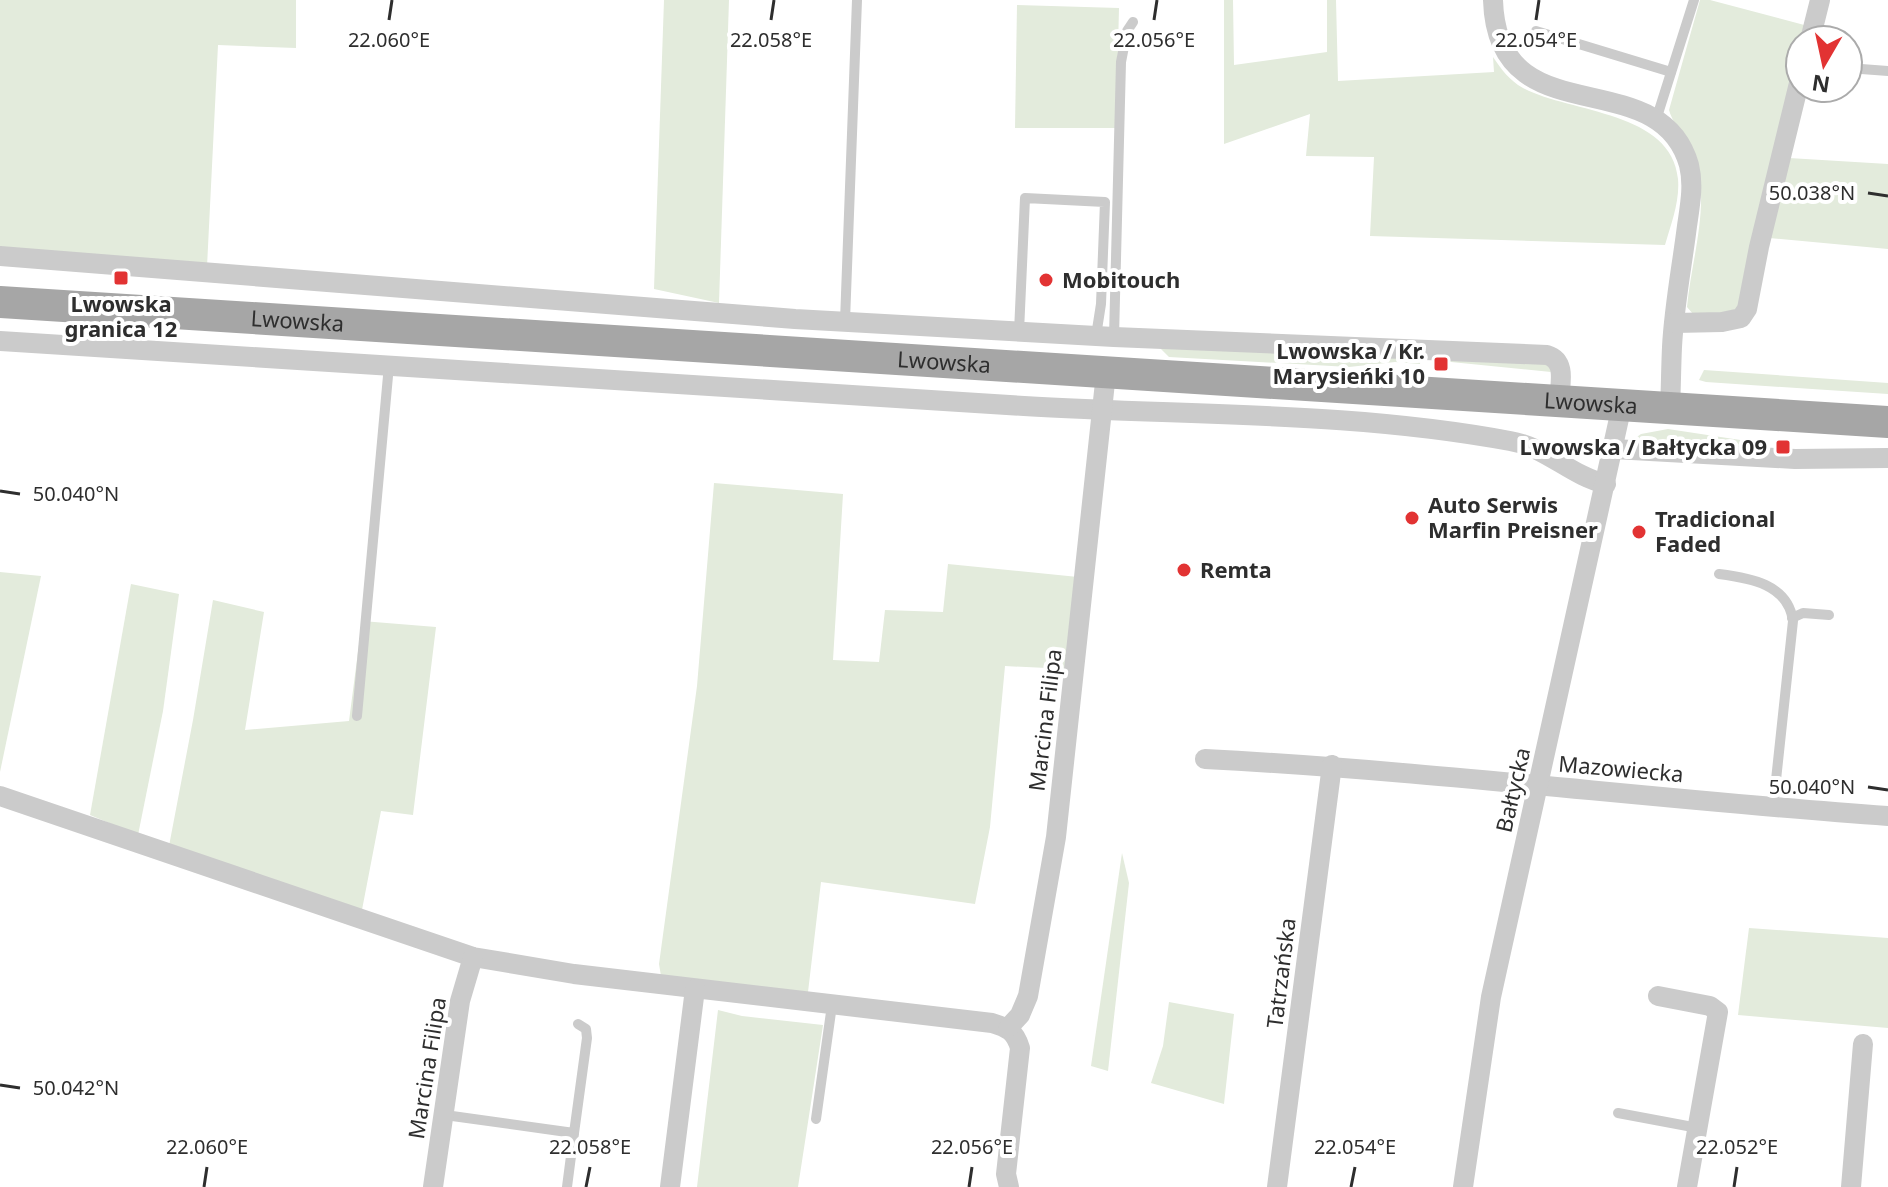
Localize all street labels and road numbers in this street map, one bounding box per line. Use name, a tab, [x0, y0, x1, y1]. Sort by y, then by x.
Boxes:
street label: Lwowska	[250, 302, 345, 338]
street label: Lwowska	[896, 343, 992, 379]
street label: Lwowska	[1543, 384, 1639, 420]
street label: Marcina Filipa	[1020, 647, 1068, 793]
street label: Bałtycka	[1488, 744, 1536, 835]
street label: Mazowiecka	[1557, 748, 1685, 788]
street label: Tatrzańska	[1258, 916, 1302, 1030]
street label: Marcina Filipa	[400, 995, 452, 1141]

